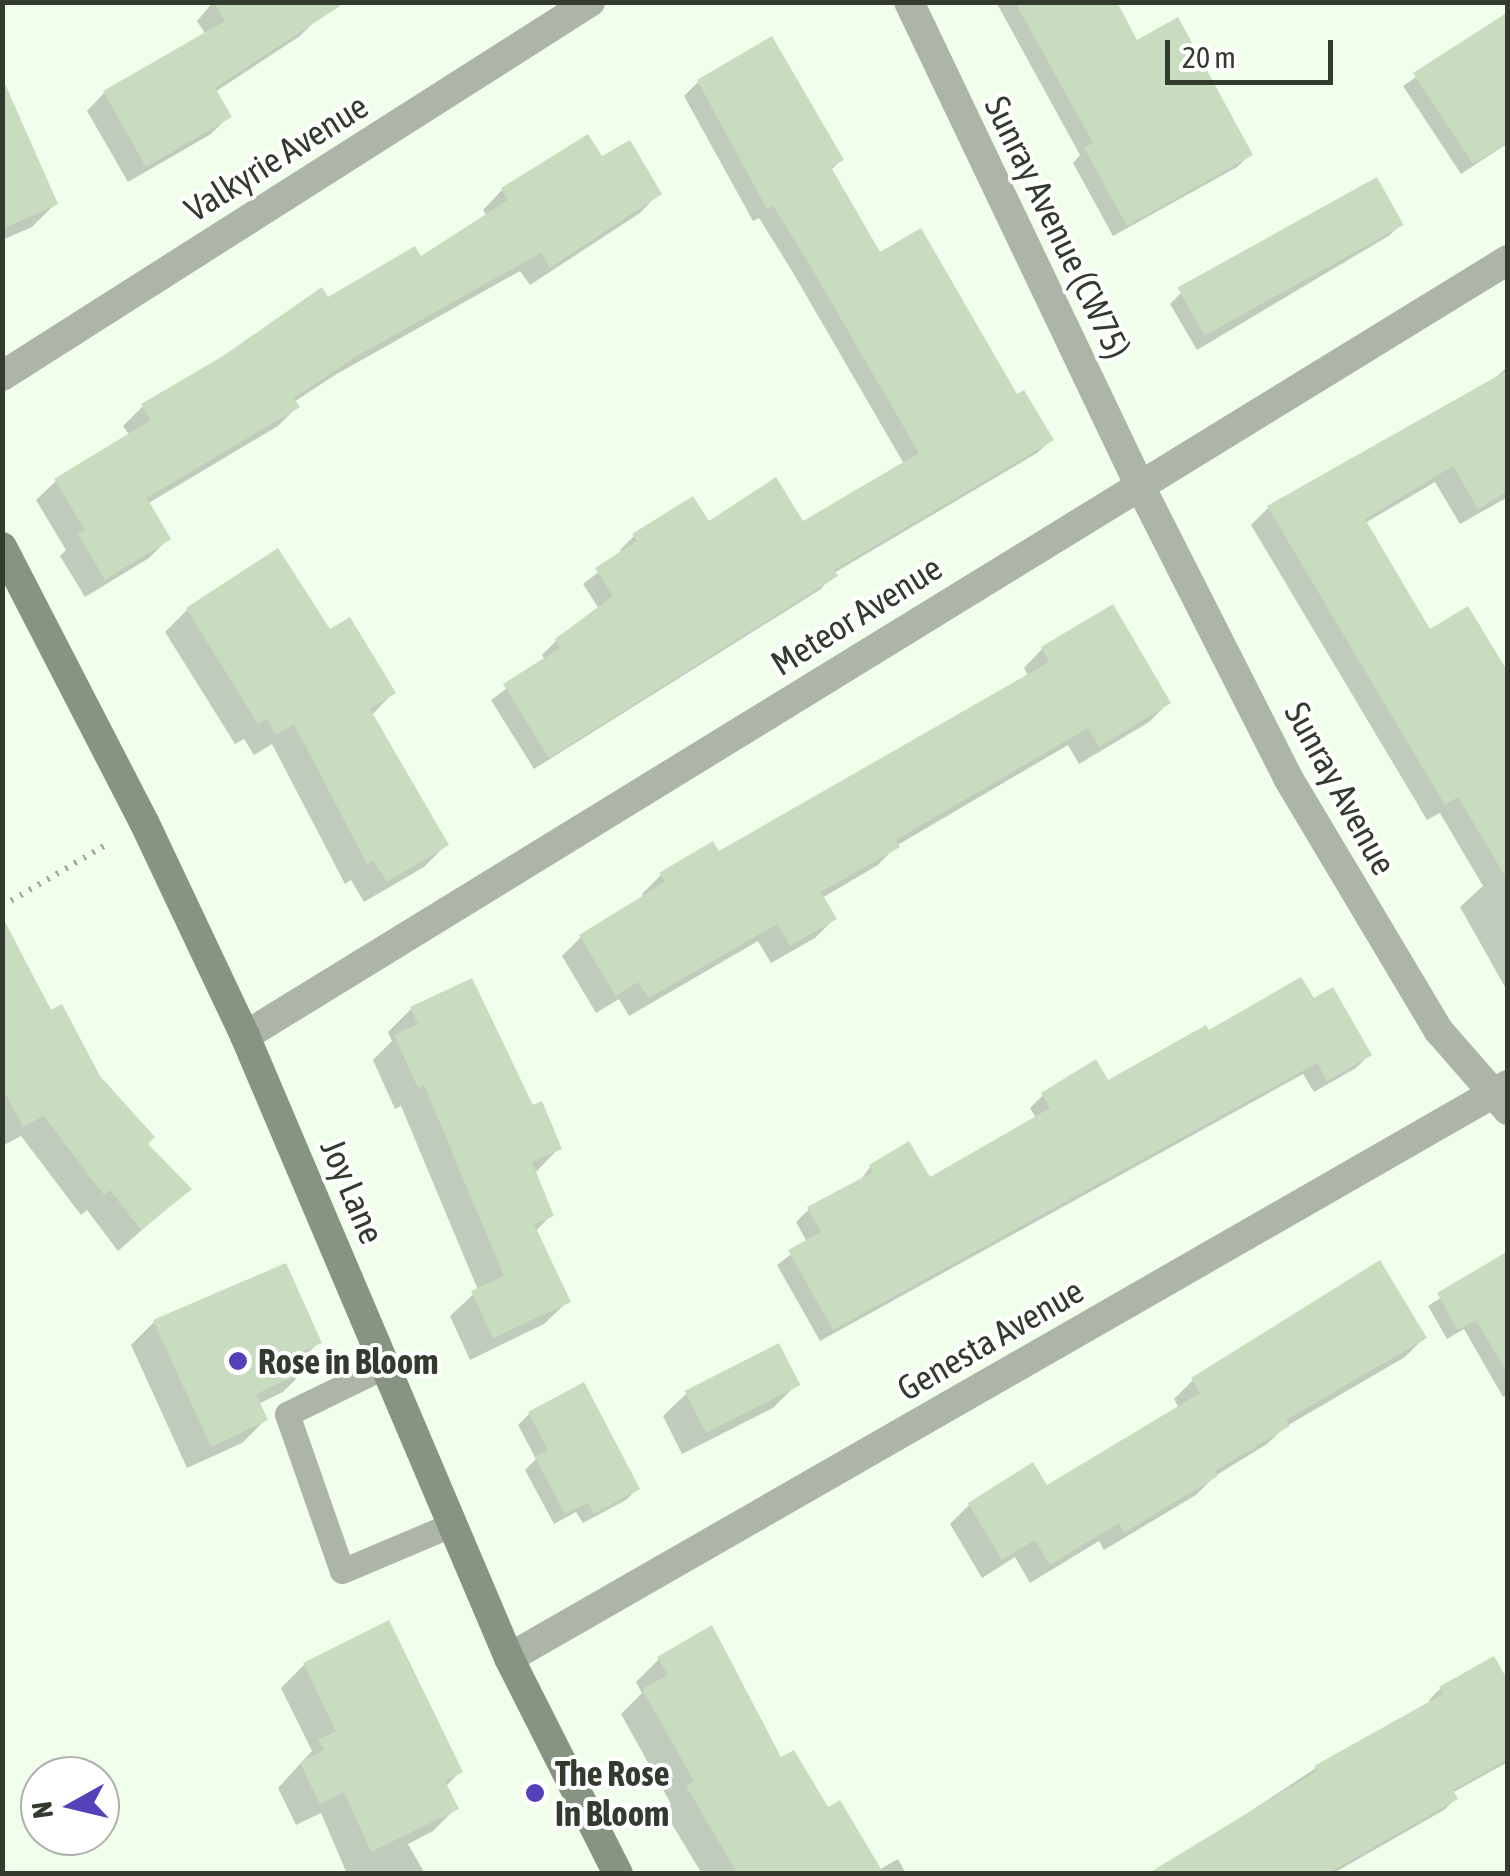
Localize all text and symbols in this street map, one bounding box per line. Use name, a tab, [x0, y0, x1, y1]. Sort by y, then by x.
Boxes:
scale bar	[1170, 20, 1338, 82]
text: 20 m	[1182, 40, 1236, 74]
street label: Valkyrie Avenue	[177, 84, 375, 230]
street label: Sunray Avenue (CW75)	[976, 89, 1140, 365]
street label: Meteor Avenue	[763, 546, 949, 684]
street label: Sunray Avenue	[1276, 694, 1406, 882]
street label: Joy Lane	[312, 1133, 394, 1249]
street label: Genesta Avenue	[890, 1269, 1090, 1409]
place label: Rose in Bloom	[258, 1340, 438, 1382]
marker: Rose in Bloom	[227, 1350, 249, 1372]
place label: The Rose In Bloom	[555, 1752, 670, 1834]
north arrow	[20, 1756, 120, 1856]
marker: The Rose In Bloom	[524, 1782, 546, 1804]
text: N	[25, 1799, 59, 1820]

